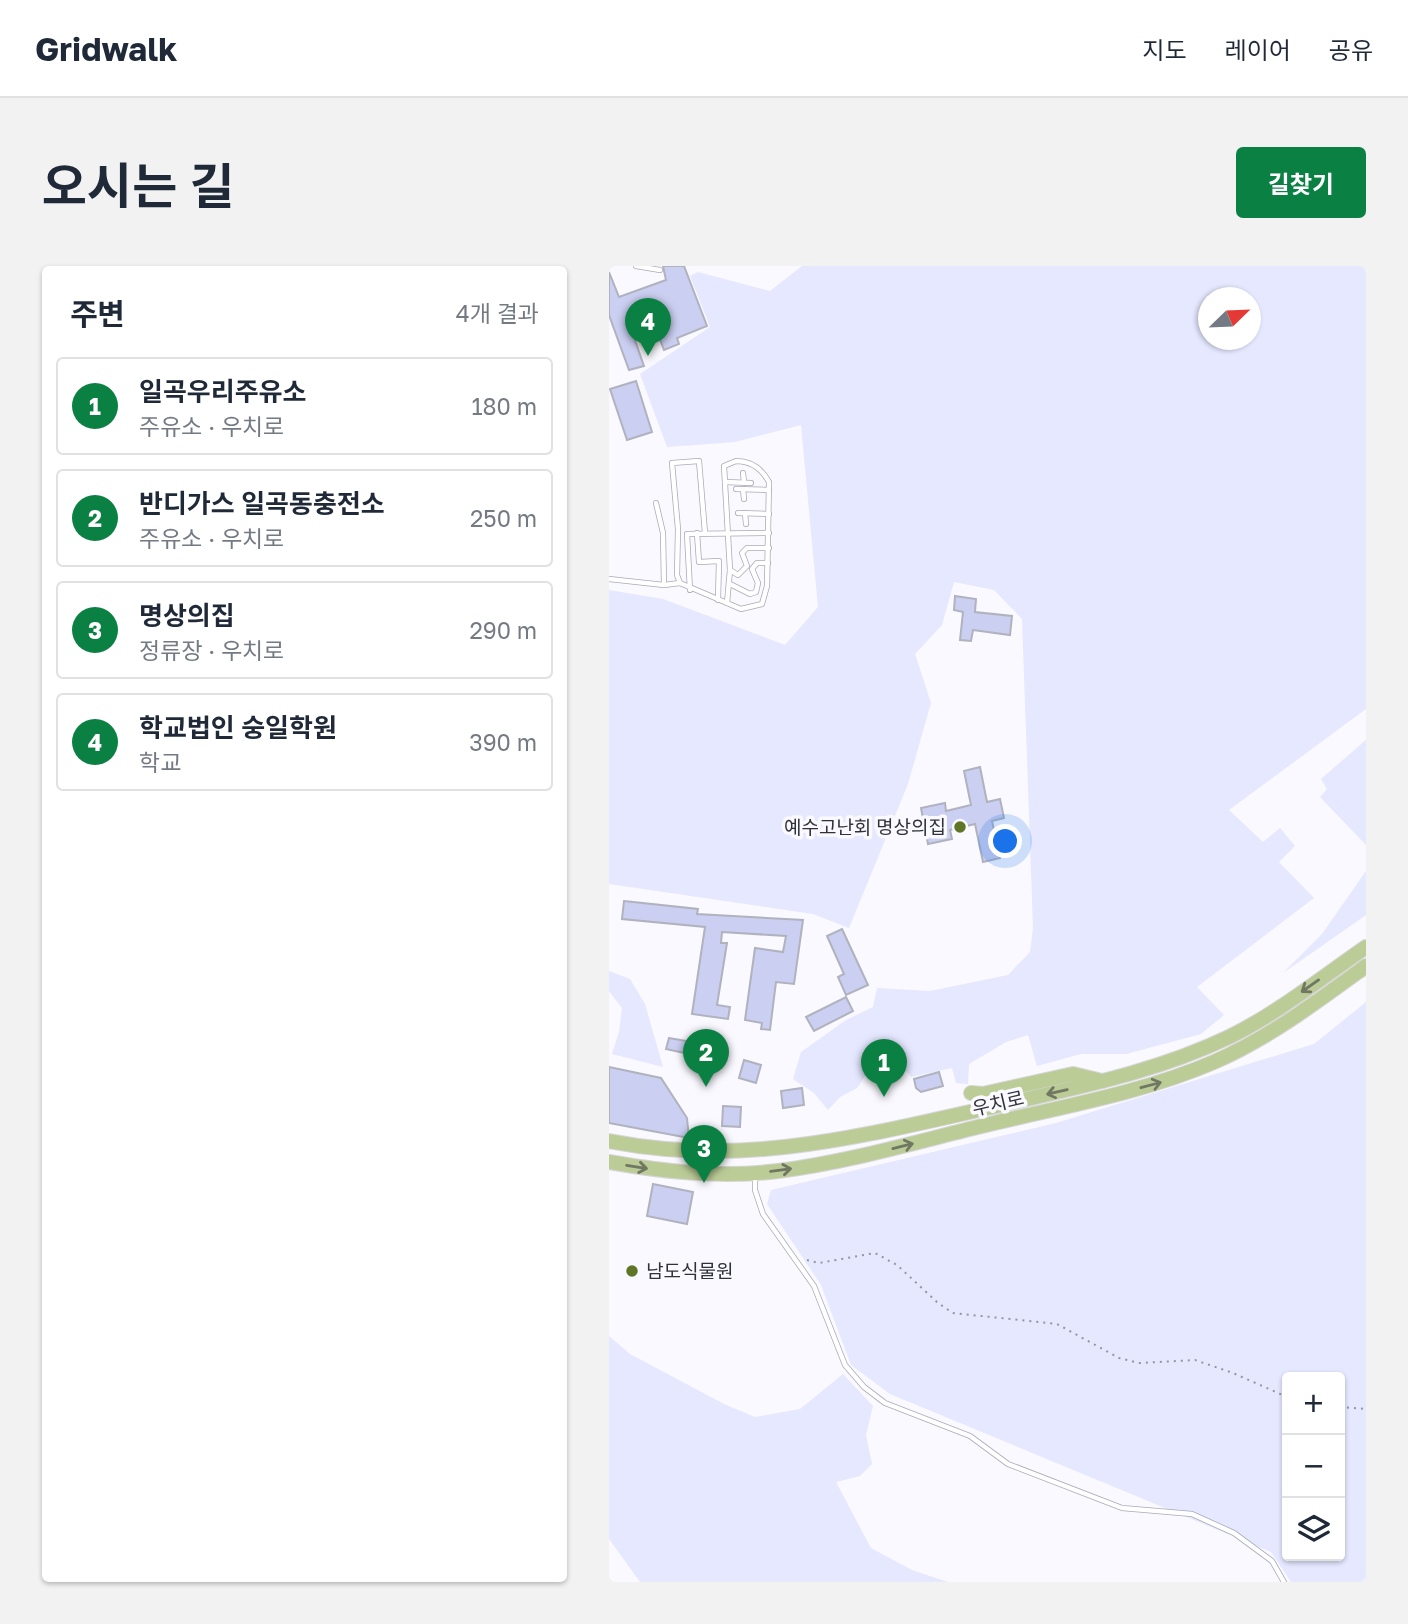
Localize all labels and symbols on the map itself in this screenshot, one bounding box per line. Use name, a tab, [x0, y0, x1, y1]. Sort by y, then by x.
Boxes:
north arrow	[1198, 287, 1261, 350]
pin: 4	[625, 298, 671, 356]
place label: 예수고난회 명상의집	[784, 815, 946, 838]
marker: 예수고난회 명상의집	[952, 819, 968, 835]
your location	[988, 824, 1022, 858]
one-way arrow	[1301, 979, 1320, 993]
pin: 2	[683, 1029, 729, 1087]
pin: 1	[861, 1039, 907, 1097]
one-way arrow	[1139, 1078, 1161, 1091]
street label: 우치로	[970, 1085, 1026, 1120]
one-way arrow	[1046, 1085, 1069, 1099]
pin: 3	[681, 1125, 727, 1183]
one-way arrow	[891, 1139, 914, 1152]
one-way arrow	[625, 1161, 648, 1174]
one-way arrow	[770, 1163, 792, 1176]
place label: 남도식물원	[646, 1259, 733, 1282]
marker: 남도식물원	[624, 1263, 640, 1279]

